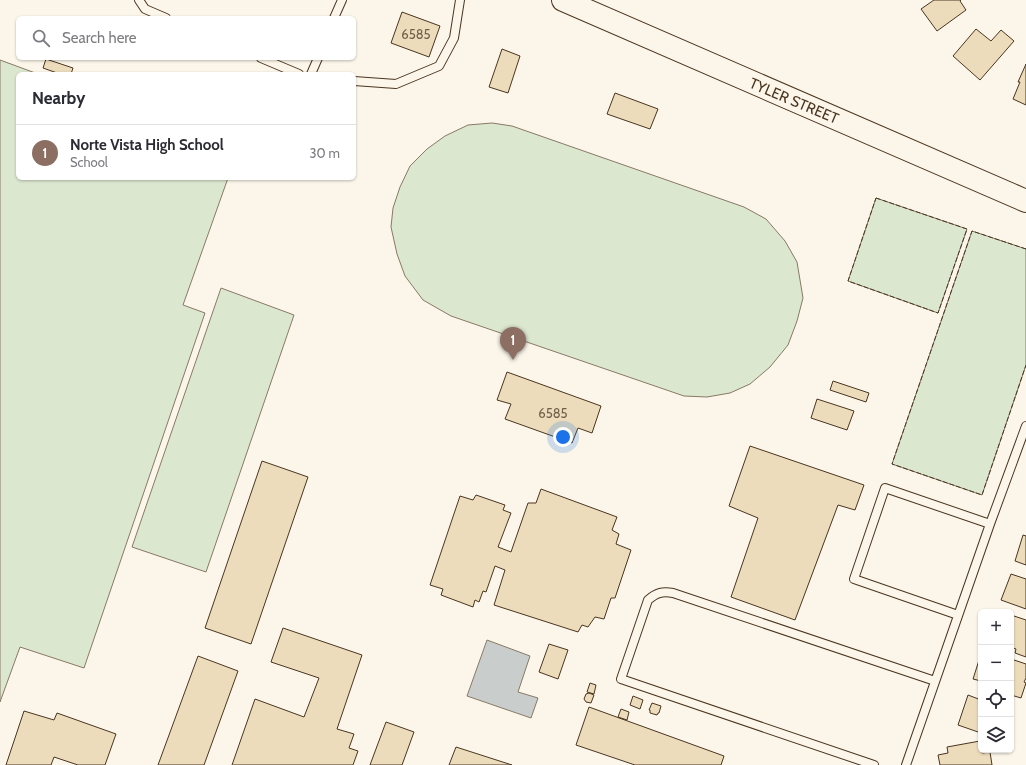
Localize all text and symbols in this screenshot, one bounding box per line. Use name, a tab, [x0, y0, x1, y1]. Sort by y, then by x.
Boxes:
search box	[16, 16, 356, 60]
house number: 6585	[401, 26, 431, 42]
icon: search	[30, 27, 52, 49]
text: Search here	[62, 29, 137, 47]
street label: TYLER STREET	[747, 74, 841, 128]
text: Nearby	[32, 88, 85, 108]
text: Norte Vista High School	[70, 136, 224, 154]
text: 1	[43, 145, 47, 161]
text: 30 m	[310, 145, 340, 161]
text: School	[70, 154, 108, 170]
pin: 1	[500, 327, 526, 360]
house number: 6585	[538, 405, 568, 421]
your location	[553, 427, 573, 447]
map controls	[978, 609, 1014, 753]
button: +	[978, 609, 1014, 645]
button: −	[978, 645, 1014, 681]
button: locate	[978, 681, 1014, 717]
button: layers	[978, 717, 1014, 753]

